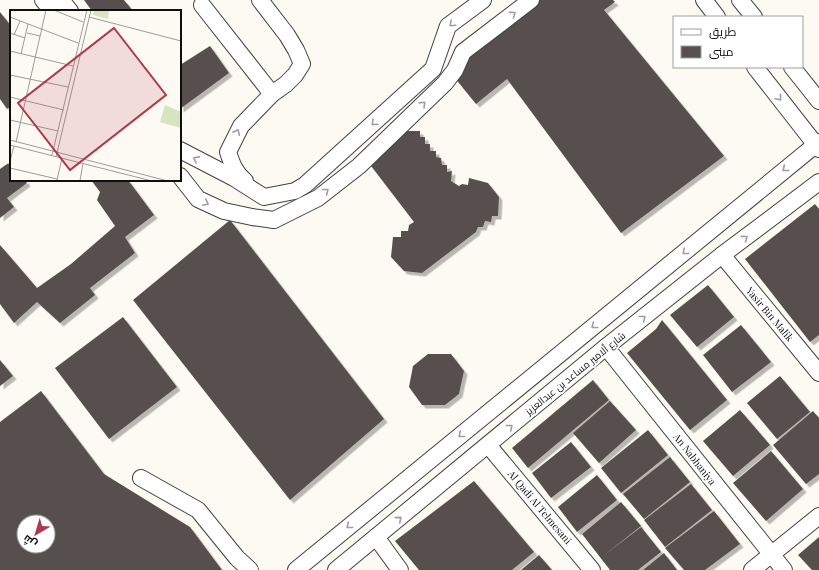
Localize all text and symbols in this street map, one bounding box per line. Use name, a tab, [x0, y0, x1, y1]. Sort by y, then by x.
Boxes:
inset map	[10, 10, 181, 181]
one-way arrow	[508, 12, 515, 19]
legend	[673, 16, 803, 68]
one-way arrow	[449, 19, 457, 26]
text: طريق	[709, 23, 737, 39]
text: مبنى	[709, 43, 734, 59]
one-way arrow	[775, 93, 782, 100]
one-way arrow	[418, 102, 426, 109]
one-way arrow	[371, 118, 379, 125]
one-way arrow	[233, 129, 241, 136]
one-way arrow	[193, 156, 200, 164]
one-way arrow	[783, 165, 790, 172]
one-way arrow	[322, 189, 329, 196]
one-way arrow	[202, 198, 210, 206]
one-way arrow	[741, 235, 748, 243]
one-way arrow	[682, 247, 689, 254]
street label: Yasir Bin Malik	[742, 283, 797, 344]
one-way arrow	[638, 316, 645, 323]
one-way arrow	[591, 322, 598, 329]
street label: شارع ألامير مساعد بن عبدالعزيز	[521, 328, 628, 418]
one-way arrow	[505, 425, 512, 432]
street label: An Nabhaniya	[670, 430, 720, 488]
one-way arrow	[458, 431, 465, 438]
street label: Al Qadi Al Telmesani	[504, 466, 575, 547]
north arrow	[16, 514, 56, 554]
one-way arrow	[394, 516, 401, 523]
one-way arrow	[347, 522, 354, 529]
text: ش	[19, 532, 40, 553]

